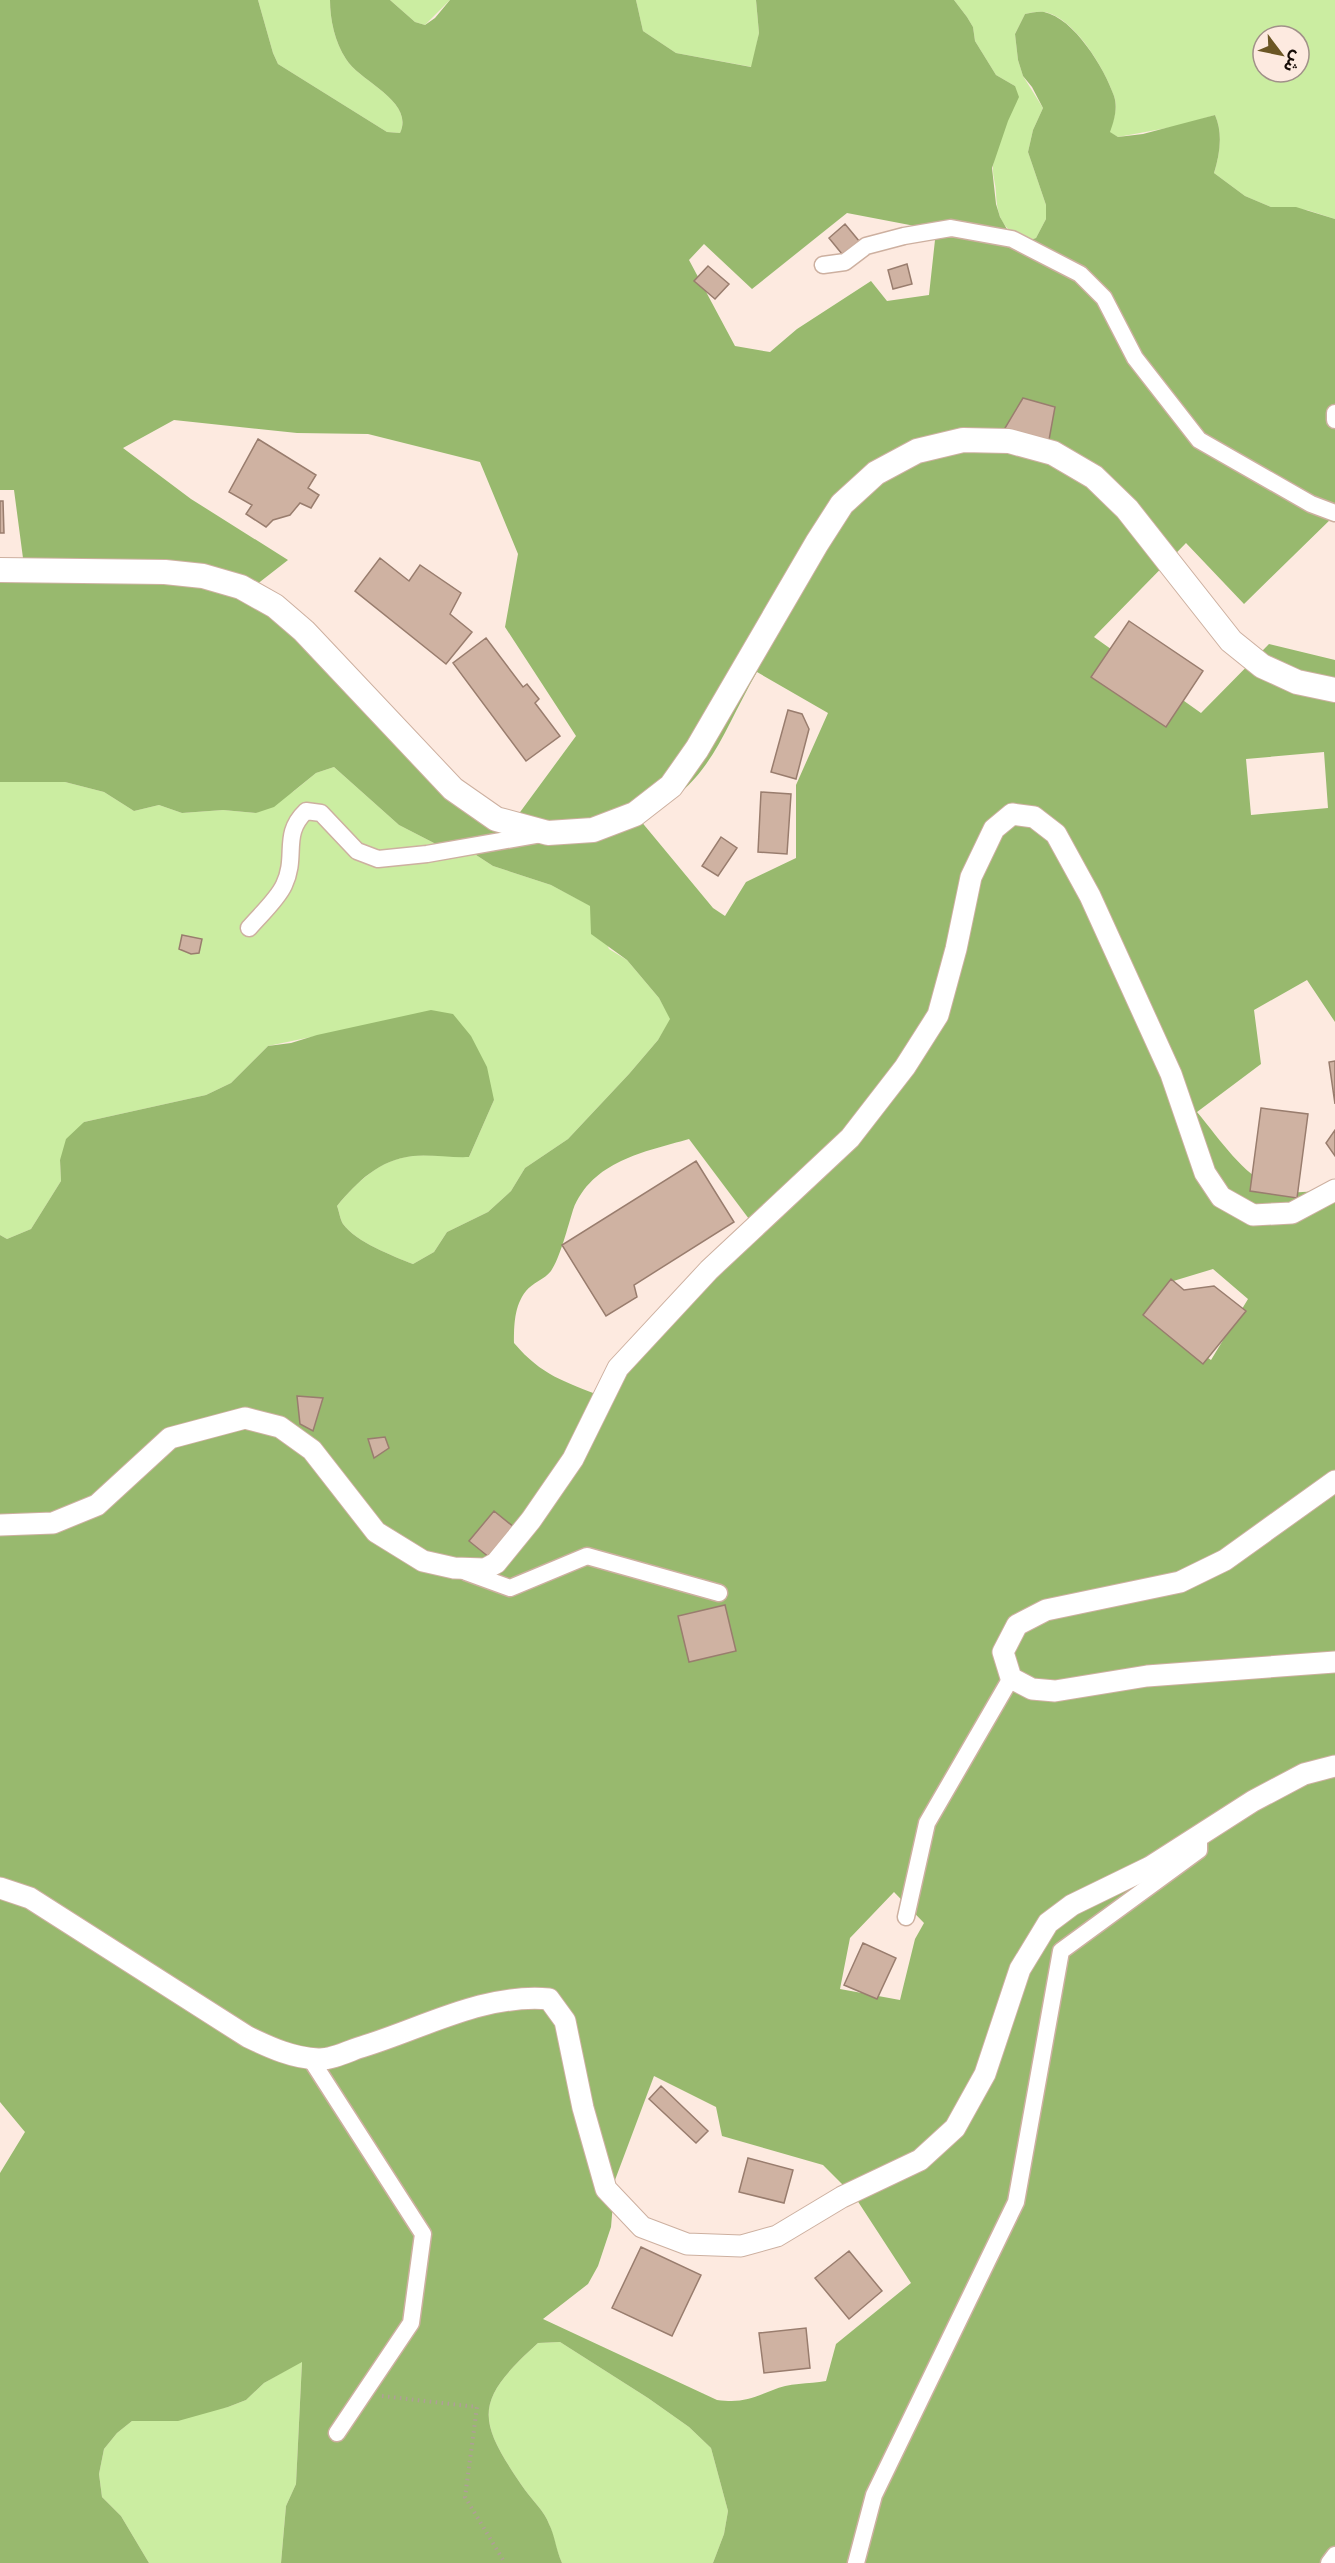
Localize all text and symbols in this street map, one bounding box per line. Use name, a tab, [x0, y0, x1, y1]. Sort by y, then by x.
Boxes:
north arrow	[1251, 24, 1311, 84]
text: ش	[1279, 47, 1307, 76]

